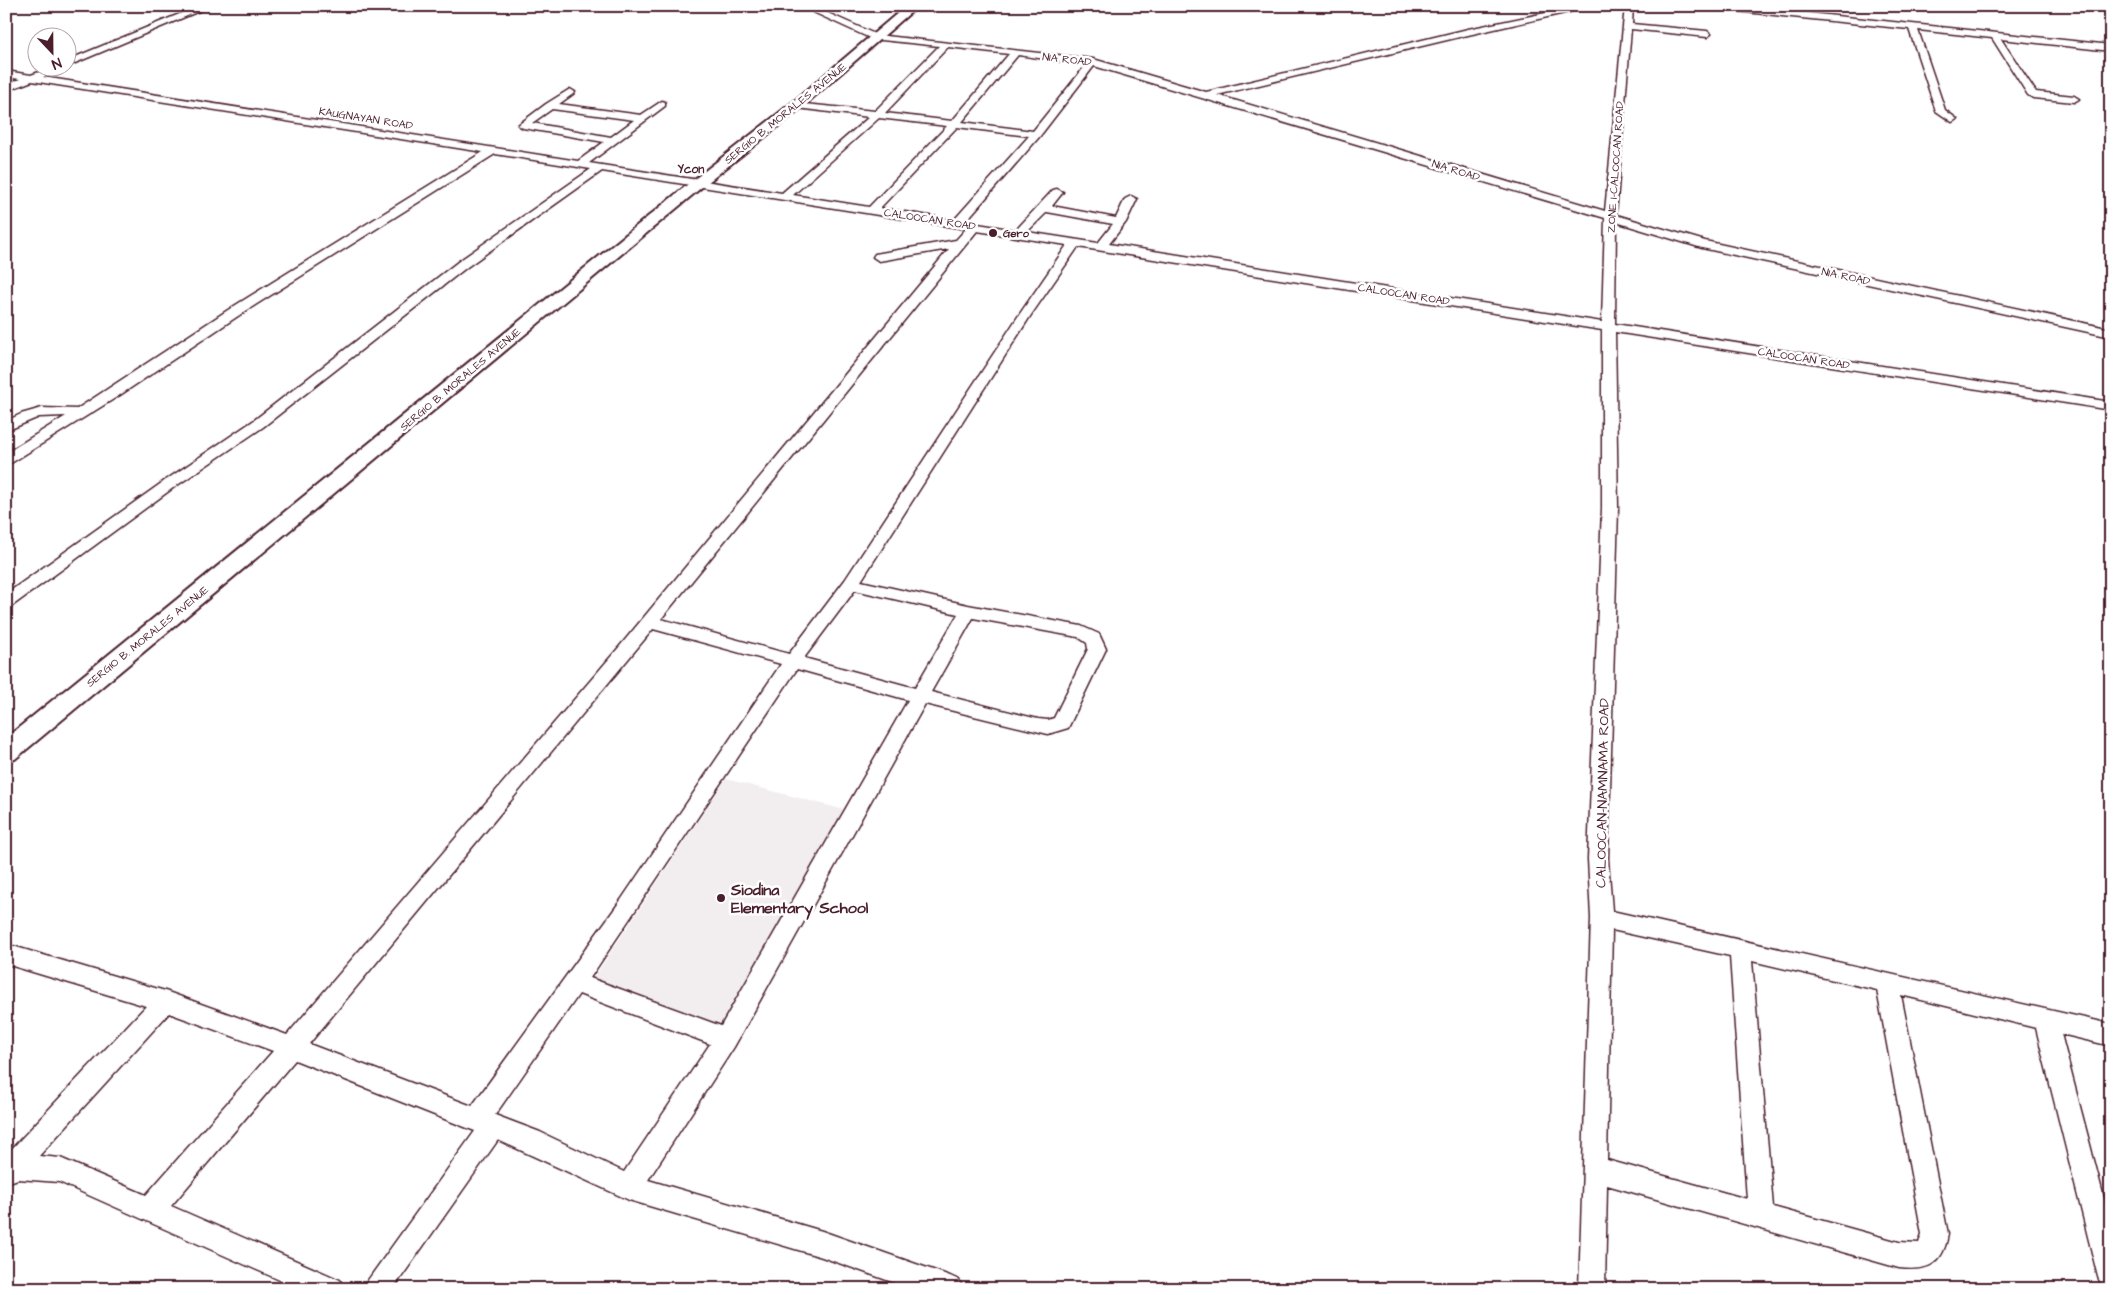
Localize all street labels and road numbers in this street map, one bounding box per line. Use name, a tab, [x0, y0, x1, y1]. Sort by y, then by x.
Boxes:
street label: NIA ROAD	[1042, 49, 1092, 70]
street label: SERGIO B. MORALES AVENUE	[721, 59, 850, 167]
street label: ZONE I-CALOOCAN ROAD	[1603, 101, 1628, 233]
street label: KAUGNAYAN ROAD	[318, 104, 414, 133]
street label: NIA ROAD	[1430, 156, 1482, 185]
street label: CALOOCAN ROAD	[883, 205, 977, 234]
street label: NIA ROAD	[1820, 264, 1872, 289]
street label: CALOOCAN ROAD	[1357, 280, 1451, 309]
street label: SERGIO B. MORALES AVENUE	[397, 324, 524, 434]
street label: CALOOCAN ROAD	[1757, 344, 1851, 373]
street label: SERGIO B. MORALES AVENUE	[83, 582, 212, 690]
street label: CALOOCAN-NAMNAMA ROAD	[1591, 698, 1615, 888]

